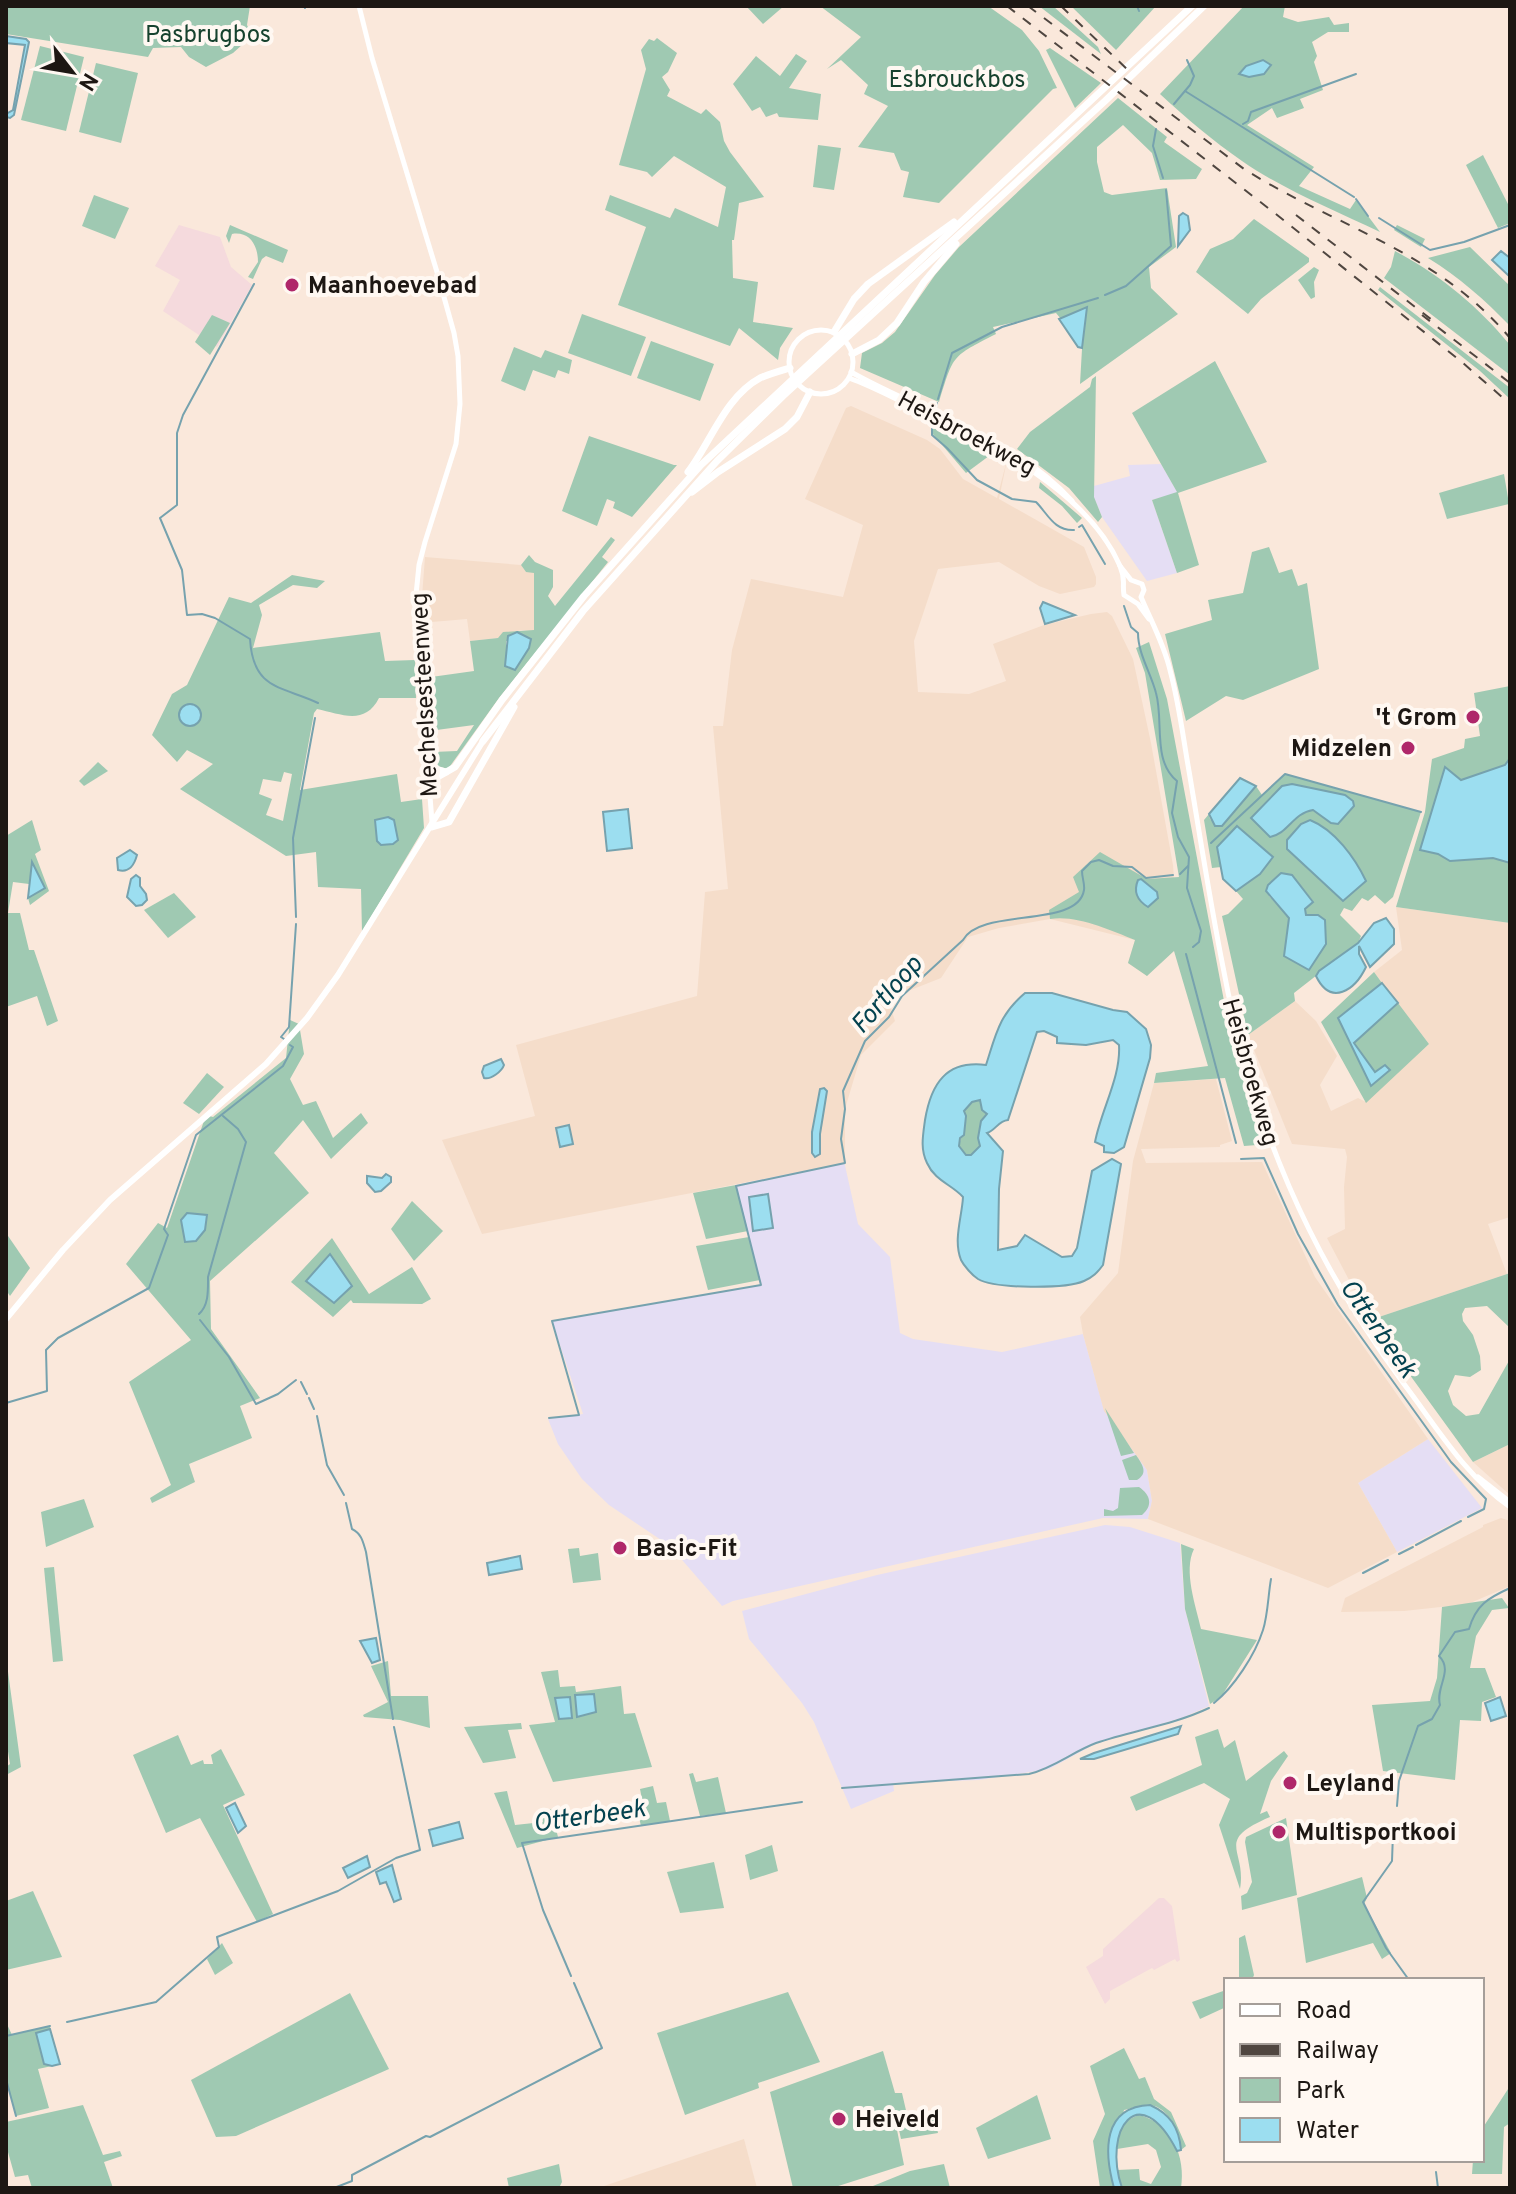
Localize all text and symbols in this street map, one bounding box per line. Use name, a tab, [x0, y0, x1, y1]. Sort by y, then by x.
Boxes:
park label: Pasbrugbos	[145, 21, 271, 51]
north arrow	[32, 32, 112, 112]
park label: Esbrouckbos	[888, 66, 1026, 96]
text: N	[71, 67, 103, 95]
place label: Maanhoevebad	[308, 272, 477, 302]
marker: Maanhoevebad	[283, 276, 301, 294]
street label: Heisbroekweg	[892, 386, 1040, 484]
street label: Mechelsesteenweg	[406, 592, 446, 798]
place label: 't Grom	[1376, 704, 1457, 734]
marker: 't Grom	[1464, 708, 1482, 726]
place label: Midzelen	[1291, 735, 1392, 765]
marker: Midzelen	[1399, 739, 1417, 757]
water label: Fortloop	[845, 949, 931, 1042]
street label: Heisbroekweg	[1214, 995, 1284, 1150]
water label: Otterbeek	[1331, 1274, 1423, 1386]
place label: Basic-Fit	[636, 1535, 737, 1565]
marker: Basic-Fit	[611, 1539, 629, 1557]
place label: Leyland	[1306, 1770, 1395, 1800]
marker: Leyland	[1281, 1774, 1299, 1792]
water label: Otterbeek	[531, 1793, 649, 1842]
place label: Multisportkooi	[1295, 1819, 1457, 1849]
marker: Multisportkooi	[1270, 1823, 1288, 1841]
legend	[1224, 1978, 1484, 2162]
text: Road	[1296, 1997, 1352, 2027]
text: Railway	[1296, 2037, 1379, 2067]
text: Park	[1296, 2077, 1346, 2107]
place label: Heiveld	[855, 2106, 940, 2136]
marker: Heiveld	[830, 2110, 848, 2128]
text: Water	[1296, 2117, 1359, 2147]

